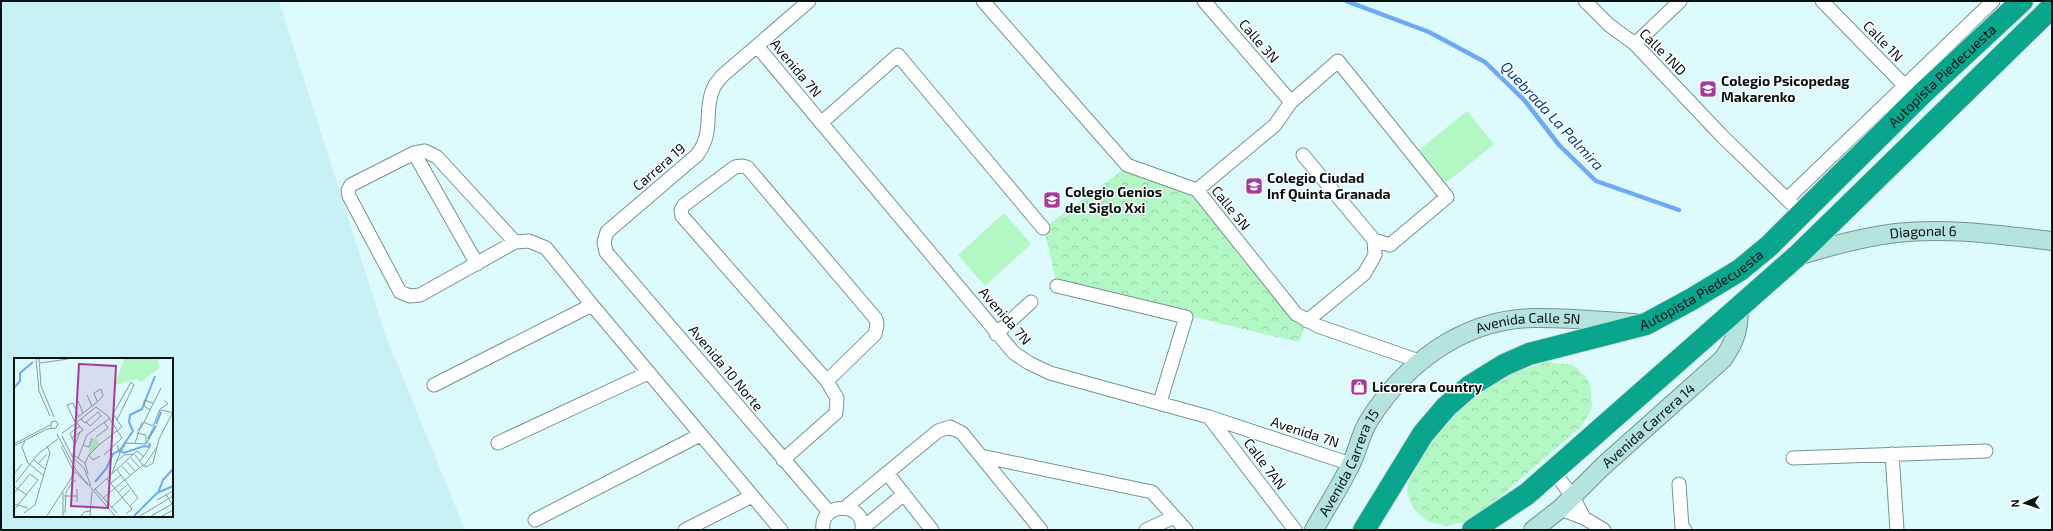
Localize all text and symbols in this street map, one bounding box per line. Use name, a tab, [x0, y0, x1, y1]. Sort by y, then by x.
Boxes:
street label: Calle 3N	[1236, 15, 1283, 66]
street label: Calle 1N	[1860, 17, 1907, 65]
street label: Autopista Piedecuesta	[1884, 20, 1999, 131]
street label: Calle 1ND	[1636, 25, 1690, 79]
street label: Avenida 7N	[767, 35, 826, 100]
water label: Quebrada La Palmira	[1497, 57, 1608, 174]
place label: Colegio Psicopedag Makarenko	[1721, 72, 1849, 105]
school or university icon: Colegio Psicopedag Makarenko	[1698, 79, 1718, 99]
street label: Carrera 19	[629, 139, 688, 194]
place label: Colegio Ciudad Inf Quinta Granada	[1267, 169, 1391, 203]
school or university icon: Colegio Ciudad Inf Quinta Granada	[1244, 176, 1264, 196]
street label: Calle 5N	[1208, 182, 1254, 233]
place label: Colegio Genios del Siglo Xxi	[1065, 183, 1162, 216]
school or university icon: Colegio Genios del Siglo Xxi	[1042, 190, 1062, 210]
street label: Diagonal 6	[1889, 222, 1957, 242]
street label: Autopista Piedecuesta	[1638, 245, 1766, 333]
street label: Avenida 7N	[976, 283, 1035, 348]
street label: Avenida Calle 5N	[1473, 309, 1581, 337]
street label: Avenida 10 Norte	[685, 321, 767, 414]
inset map	[14, 358, 173, 517]
shop icon: Licorera Country	[1349, 377, 1369, 397]
place label: Licorera Country	[1372, 378, 1482, 395]
street label: Avenida Carrera 14	[1598, 379, 1698, 471]
street label: Avenida Carrera 15	[1315, 405, 1382, 519]
street label: Avenida 7N	[1269, 413, 1341, 451]
street label: Calle 7AN	[1241, 435, 1290, 493]
north arrow	[2005, 483, 2045, 523]
text: N	[2008, 499, 2021, 508]

